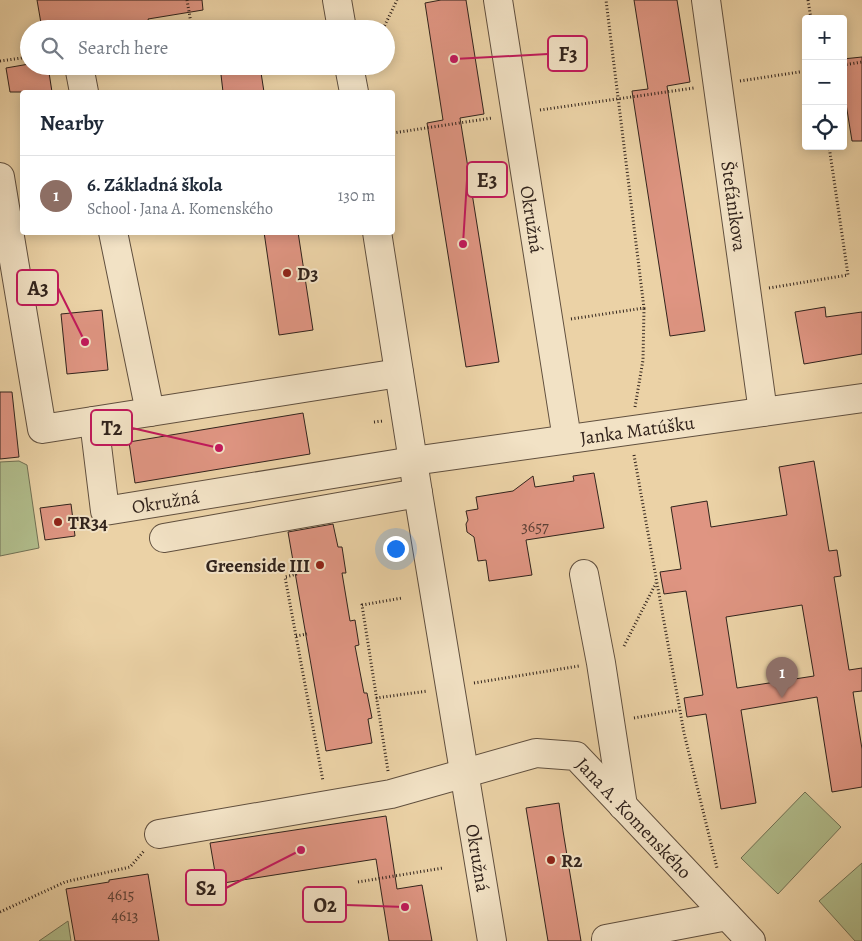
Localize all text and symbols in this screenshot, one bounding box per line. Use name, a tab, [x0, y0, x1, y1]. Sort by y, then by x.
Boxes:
map controls	[802, 15, 847, 150]
button: +	[802, 15, 847, 60]
search box	[20, 20, 395, 75]
icon: search	[38, 34, 66, 62]
text: Search here	[78, 35, 168, 61]
callout: F3	[548, 36, 587, 71]
text: F3	[558, 41, 578, 68]
button: −	[802, 60, 847, 105]
button: locate	[802, 105, 847, 150]
text: Nearby	[40, 109, 103, 137]
street label: Štefánikova	[714, 159, 753, 253]
callout: E3	[467, 162, 507, 197]
text: E3	[477, 167, 497, 194]
text: 6. Základná škola	[87, 172, 223, 198]
street label: Okružná	[513, 184, 550, 255]
text: 1	[53, 185, 59, 207]
text: 130 m	[338, 185, 375, 207]
text: School · Jana A. Komenského	[87, 198, 273, 220]
place label: D3	[297, 261, 318, 287]
marker: D3	[281, 267, 293, 279]
callout: A3	[17, 270, 58, 305]
text: A3	[26, 275, 49, 302]
callout: T2	[91, 410, 132, 445]
street label: Janka Matúšku	[578, 410, 697, 451]
text: T2	[102, 415, 123, 442]
street label: Okružná	[130, 484, 202, 520]
place label: TR34	[68, 510, 108, 536]
marker: TR34	[52, 516, 64, 528]
house number: 3657	[521, 516, 549, 538]
your location	[383, 536, 409, 562]
place label: Greenside III	[206, 553, 310, 579]
marker: Greenside III	[314, 559, 326, 571]
pin: 1	[766, 657, 798, 698]
street label: Jana A. Komenského	[570, 752, 697, 885]
street label: Okružná	[459, 822, 496, 894]
place label: R2	[561, 848, 582, 874]
marker: R2	[545, 854, 557, 866]
callout: S2	[186, 870, 226, 905]
text: S2	[196, 875, 217, 902]
house number: 4615	[108, 884, 135, 906]
callout: O2	[303, 887, 346, 922]
text: O2	[313, 892, 337, 919]
house number: 4613	[112, 905, 138, 927]

